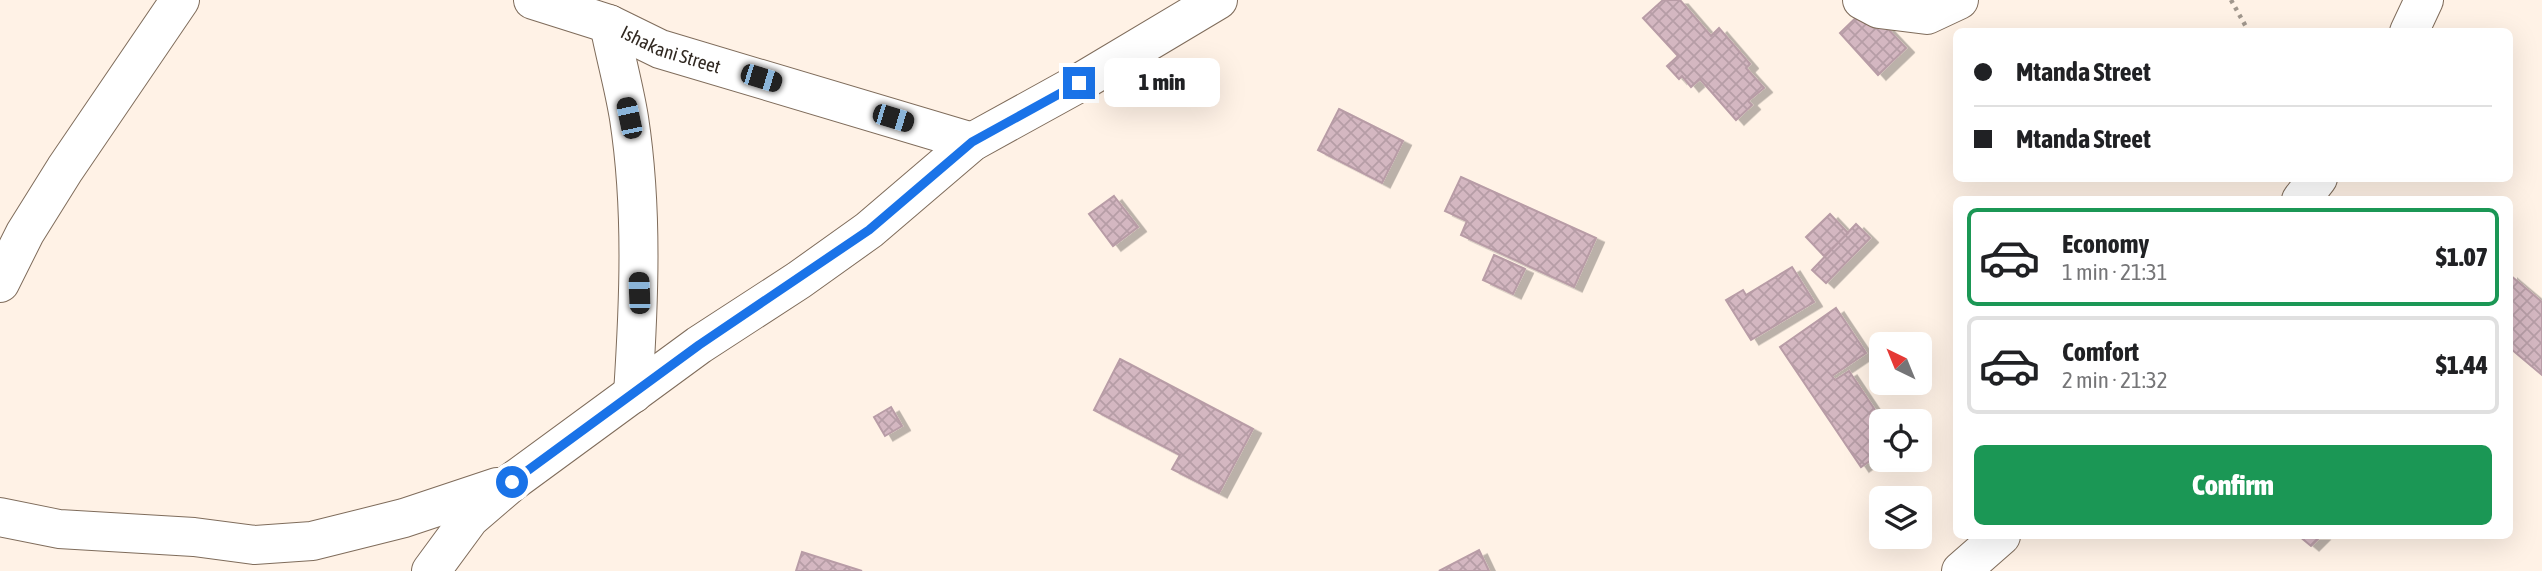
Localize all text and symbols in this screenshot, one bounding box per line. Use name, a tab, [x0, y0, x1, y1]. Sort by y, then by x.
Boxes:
street label: Ishakani Street	[618, 21, 723, 78]
text: Mtanda Street	[2016, 57, 2151, 87]
callout: 1 min	[1104, 58, 1219, 108]
car	[738, 62, 785, 94]
route end	[1063, 67, 1095, 99]
text: 1 min	[1139, 69, 1185, 95]
car	[615, 95, 644, 141]
car	[870, 102, 917, 134]
text: Mtanda Street	[2016, 124, 2151, 154]
icon: car	[1978, 226, 2041, 289]
text: Economy	[2062, 229, 2149, 259]
text: $1.07	[2436, 242, 2488, 272]
text: 1 min · 21:31	[2062, 259, 2168, 285]
car	[628, 272, 651, 314]
north arrow	[1869, 332, 1932, 396]
map controls	[1869, 332, 1932, 549]
icon: car	[1978, 334, 2041, 397]
text: Comfort	[2062, 337, 2139, 367]
text: $1.44	[2436, 350, 2488, 380]
text: 2 min · 21:32	[2062, 367, 2168, 393]
button: locate	[1869, 409, 1932, 472]
button: Confirm	[1974, 445, 2492, 525]
route start	[496, 466, 528, 498]
button: layers	[1869, 486, 1932, 549]

